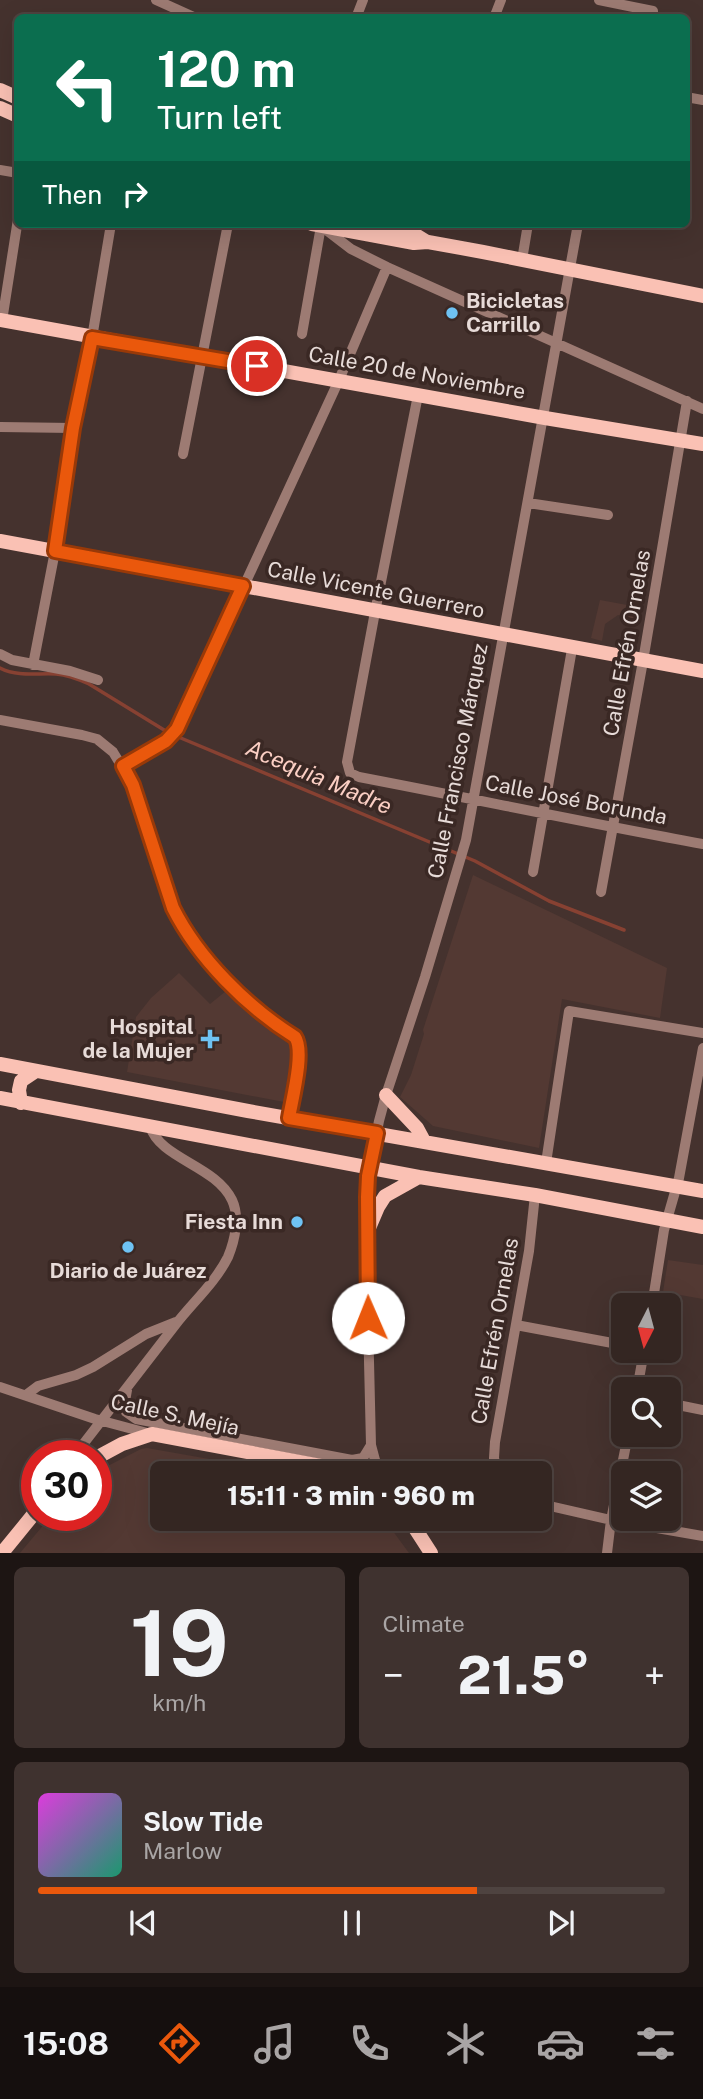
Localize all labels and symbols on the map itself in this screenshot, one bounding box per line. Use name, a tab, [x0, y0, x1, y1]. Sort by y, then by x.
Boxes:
place label: Bicicletas Carrillo	[466, 288, 564, 337]
marker: Bicicletas Carrillo	[444, 305, 460, 321]
pin	[227, 336, 287, 396]
street label: Calle 20 de Noviembre	[307, 341, 528, 404]
street label: Calle Efrén Ornelas	[598, 548, 655, 738]
street label: Calle Vicente Guerrero	[265, 556, 487, 623]
street label: Calle Francisco Márquez	[422, 641, 493, 880]
water label: Acequia Madre	[242, 734, 396, 819]
street label: Calle José Borunda	[483, 770, 669, 829]
place label: Hospital de la Mujer	[82, 1014, 194, 1063]
marker: Hospital de la Mujer	[200, 1029, 220, 1049]
place label: Fiesta Inn	[185, 1209, 283, 1234]
marker: Fiesta Inn	[289, 1214, 305, 1230]
street label: Calle Efrén Ornelas	[466, 1236, 523, 1426]
marker: Diario de Juárez	[120, 1239, 136, 1255]
place label: Diario de Juárez	[50, 1258, 206, 1283]
position arrow	[331, 1281, 405, 1355]
north arrow	[611, 1293, 681, 1363]
street label: Calle S. Mejía	[109, 1389, 242, 1440]
speed limit sign: 30	[21, 1440, 112, 1531]

